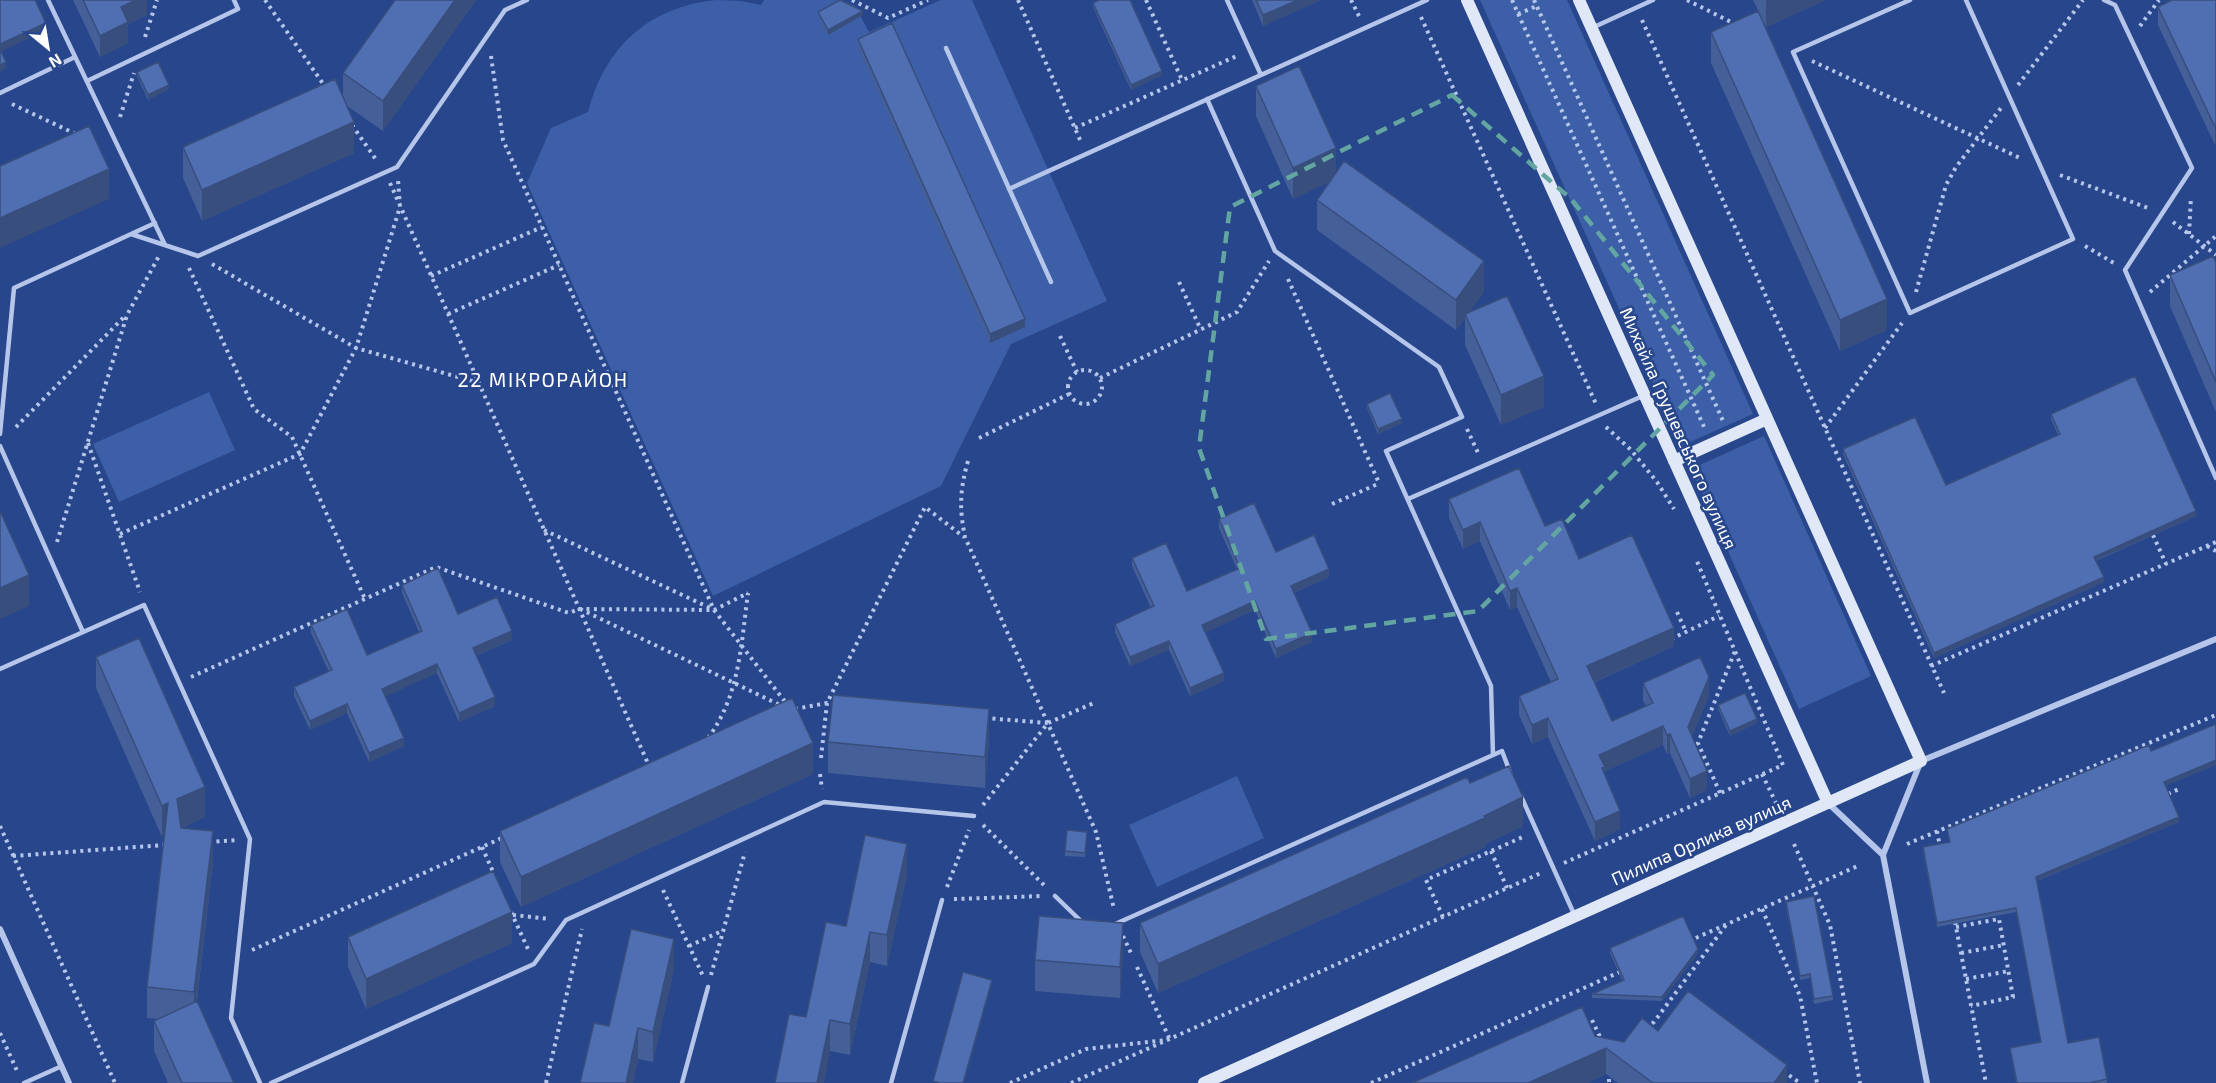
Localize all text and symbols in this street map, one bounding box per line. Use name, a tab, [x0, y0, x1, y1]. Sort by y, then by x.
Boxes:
north arrow	[18, 18, 78, 78]
text: N	[46, 50, 66, 73]
street label: Михайла Грушевського вулиця	[1616, 304, 1742, 552]
district label: 22 МІКРОРАЙОН	[457, 367, 629, 391]
street label: Пилипа Орлика вулиця	[1608, 790, 1794, 890]

